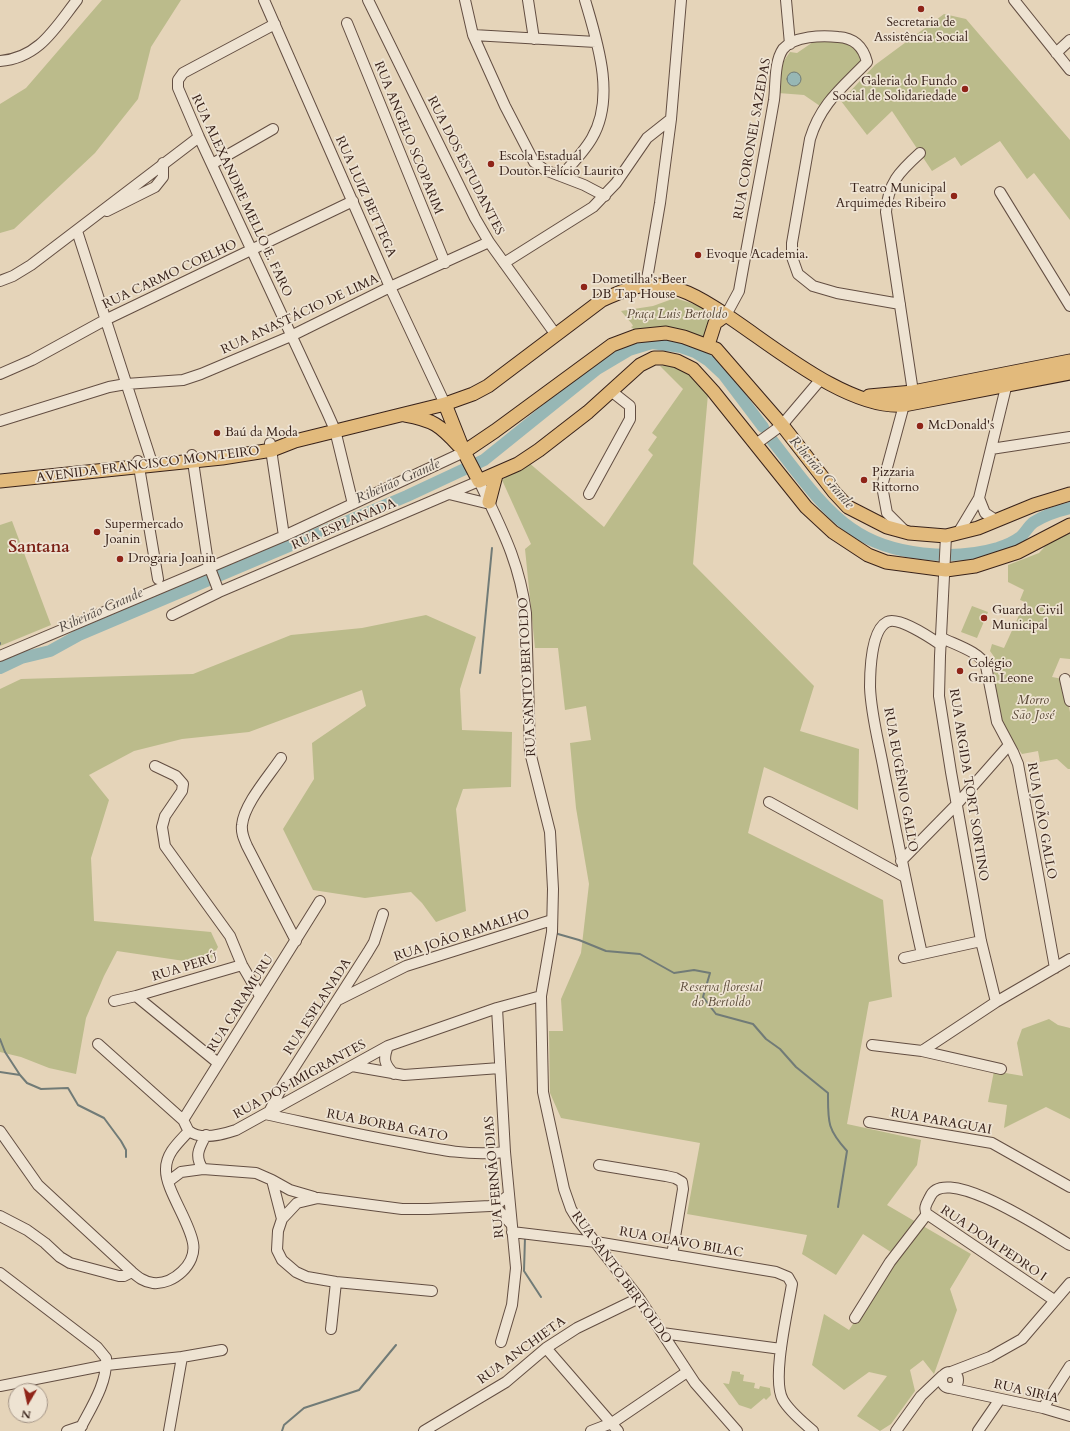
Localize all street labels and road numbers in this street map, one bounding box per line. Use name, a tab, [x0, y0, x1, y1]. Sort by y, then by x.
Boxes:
street label: RUA CORONEL SAZEDAS	[731, 57, 775, 221]
street label: RUA ANGELO SCOPARIM	[370, 59, 446, 217]
street label: RUA ALEXANDRE MELLO E. FARO	[187, 92, 295, 300]
street label: RUA DOS ESTUDANTES	[423, 94, 507, 238]
street label: RUA LUIZ BETTEGA	[331, 134, 399, 260]
street label: RUA CARMO COELHO	[100, 237, 240, 313]
street label: RUA ANASTÁCIO DE LIMA	[219, 272, 381, 358]
street label: AVENIDA FRANCISCO MONTEIRO	[36, 444, 260, 486]
street label: RUA ESPLANADA	[289, 496, 399, 554]
street label: RUA SANTO BERTOLDO	[516, 597, 540, 757]
street label: RUA ARGIDA TORT SORTINO	[945, 688, 991, 882]
street label: RUA EUGÊNIO GALLO	[880, 707, 920, 853]
street label: RUA JOÃO GALLO	[1023, 761, 1059, 881]
street label: RUA JOÃO RAMALHO	[392, 907, 532, 965]
street label: RUA PERÚ	[150, 951, 220, 985]
street label: RUA CARAMURU	[205, 952, 277, 1056]
street label: RUA ESPLANADA	[281, 956, 355, 1058]
street label: RUA DOS IMIGRANTES	[231, 1037, 369, 1123]
street label: RUA PARAGUAI	[889, 1105, 993, 1139]
street label: RUA BORBA GATO	[325, 1107, 449, 1145]
street label: RUA FERNÃO DIAS	[482, 1115, 508, 1239]
street label: RUA DOM PEDRO I	[937, 1203, 1049, 1285]
street label: RUA SANTO BERTOLDO	[568, 1209, 674, 1347]
street label: RUA OLAVO BILAC	[618, 1224, 744, 1262]
street label: RUA ANCHIETA	[475, 1314, 569, 1388]
street label: RUA SIRIA	[992, 1377, 1060, 1407]

